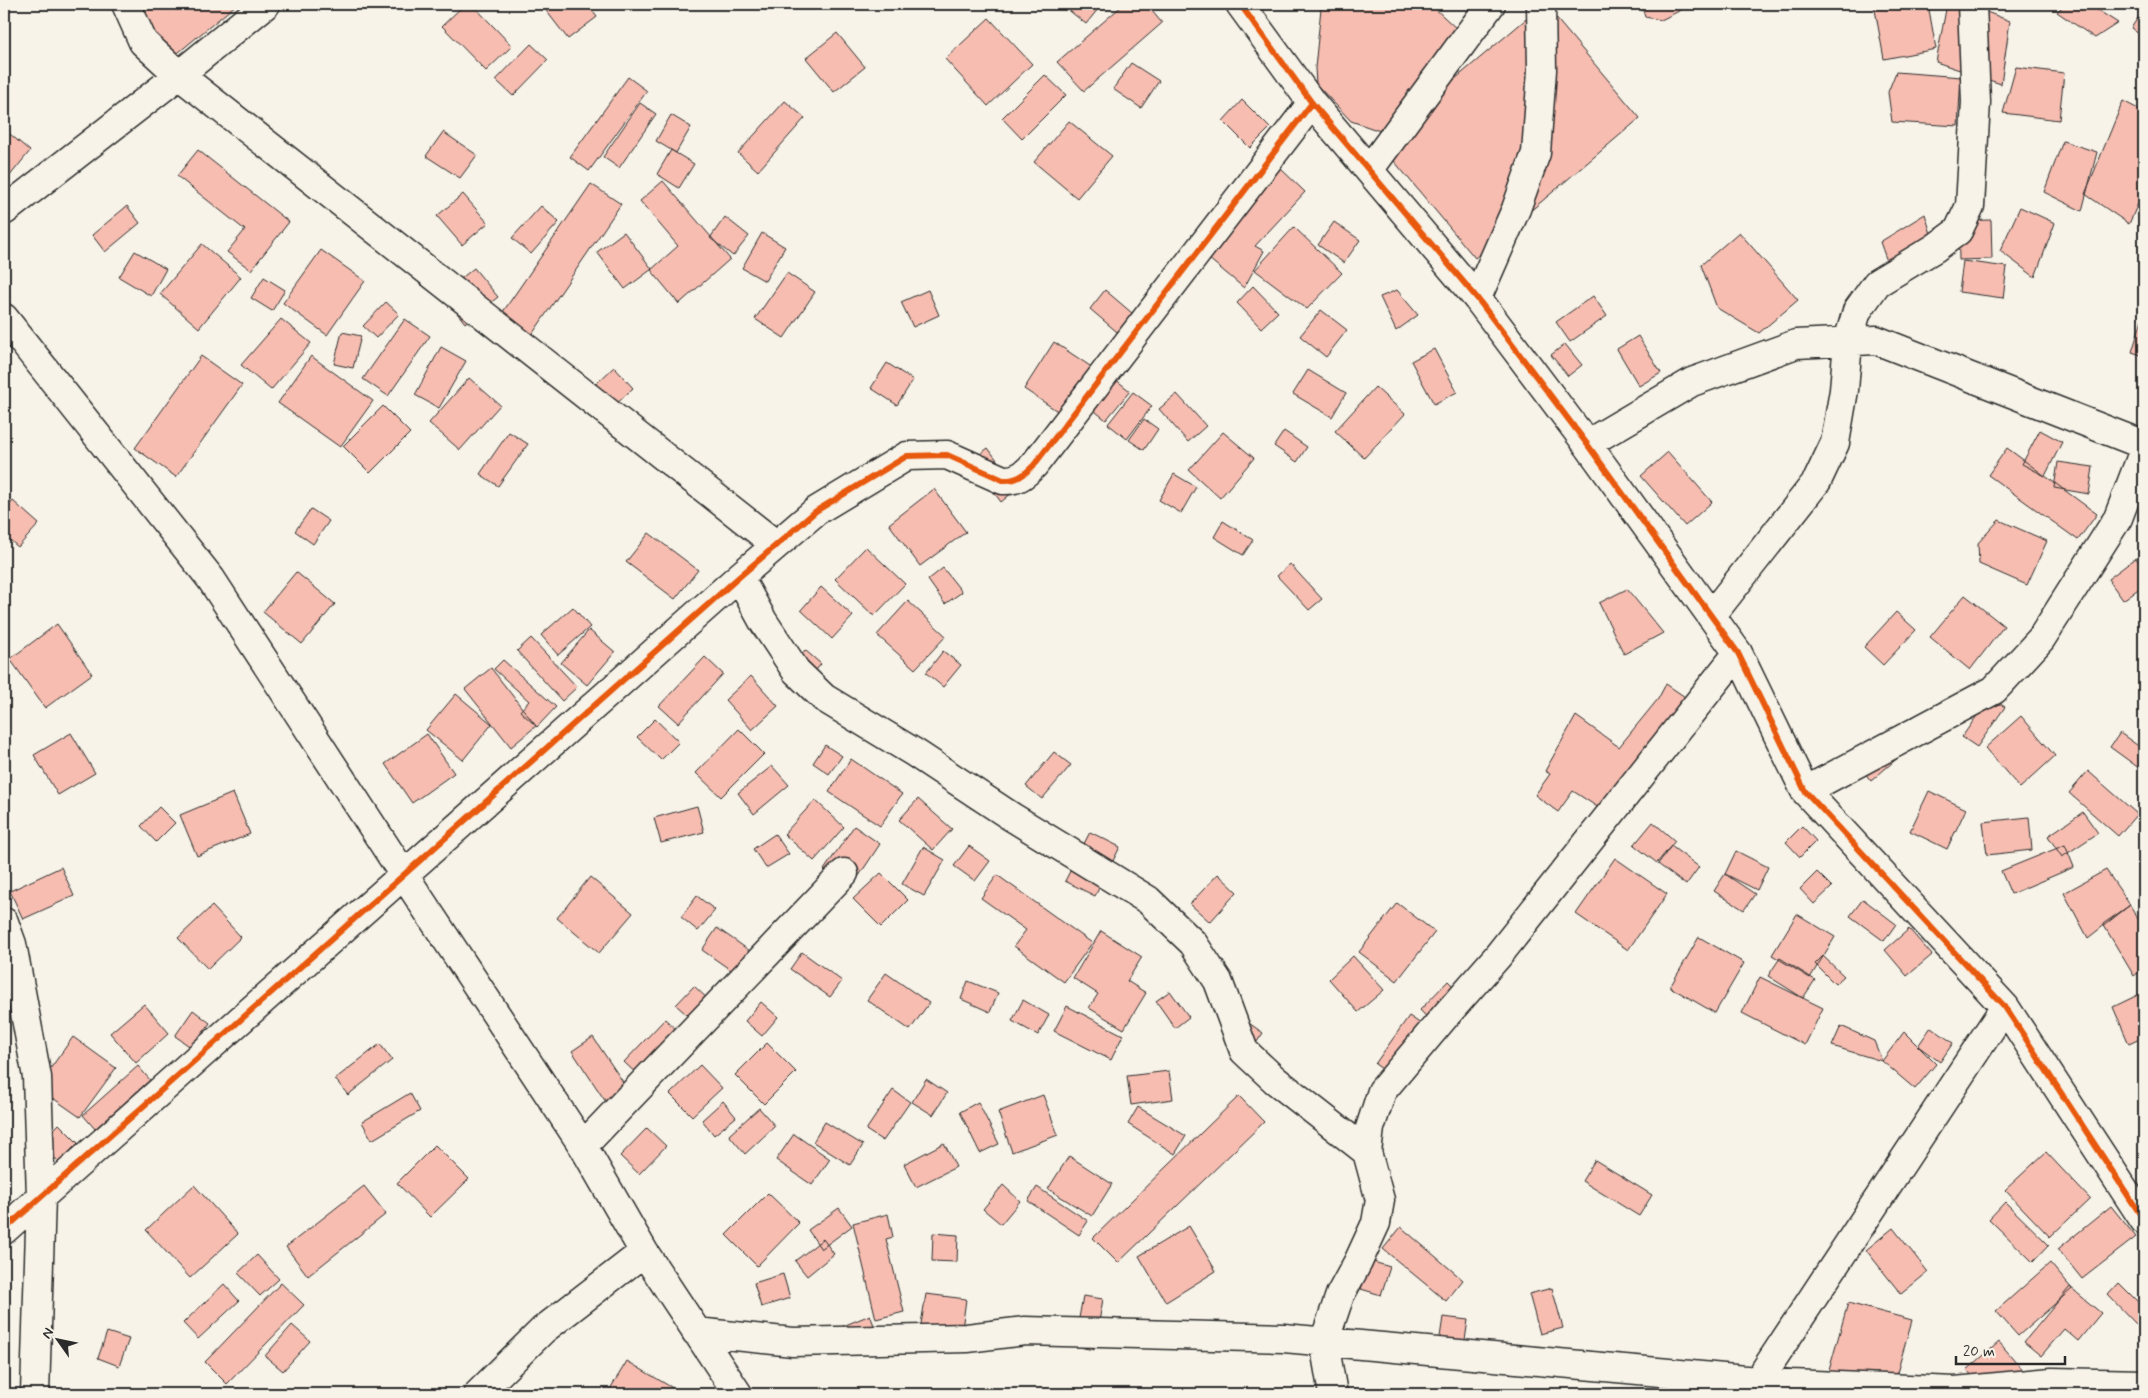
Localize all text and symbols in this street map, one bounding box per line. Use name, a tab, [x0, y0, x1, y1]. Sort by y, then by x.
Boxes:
north arrow	[32, 1316, 82, 1366]
text: N	[38, 1325, 58, 1342]
scale bar	[1956, 1333, 2064, 1365]
text: 20 m	[1963, 1342, 1995, 1362]

